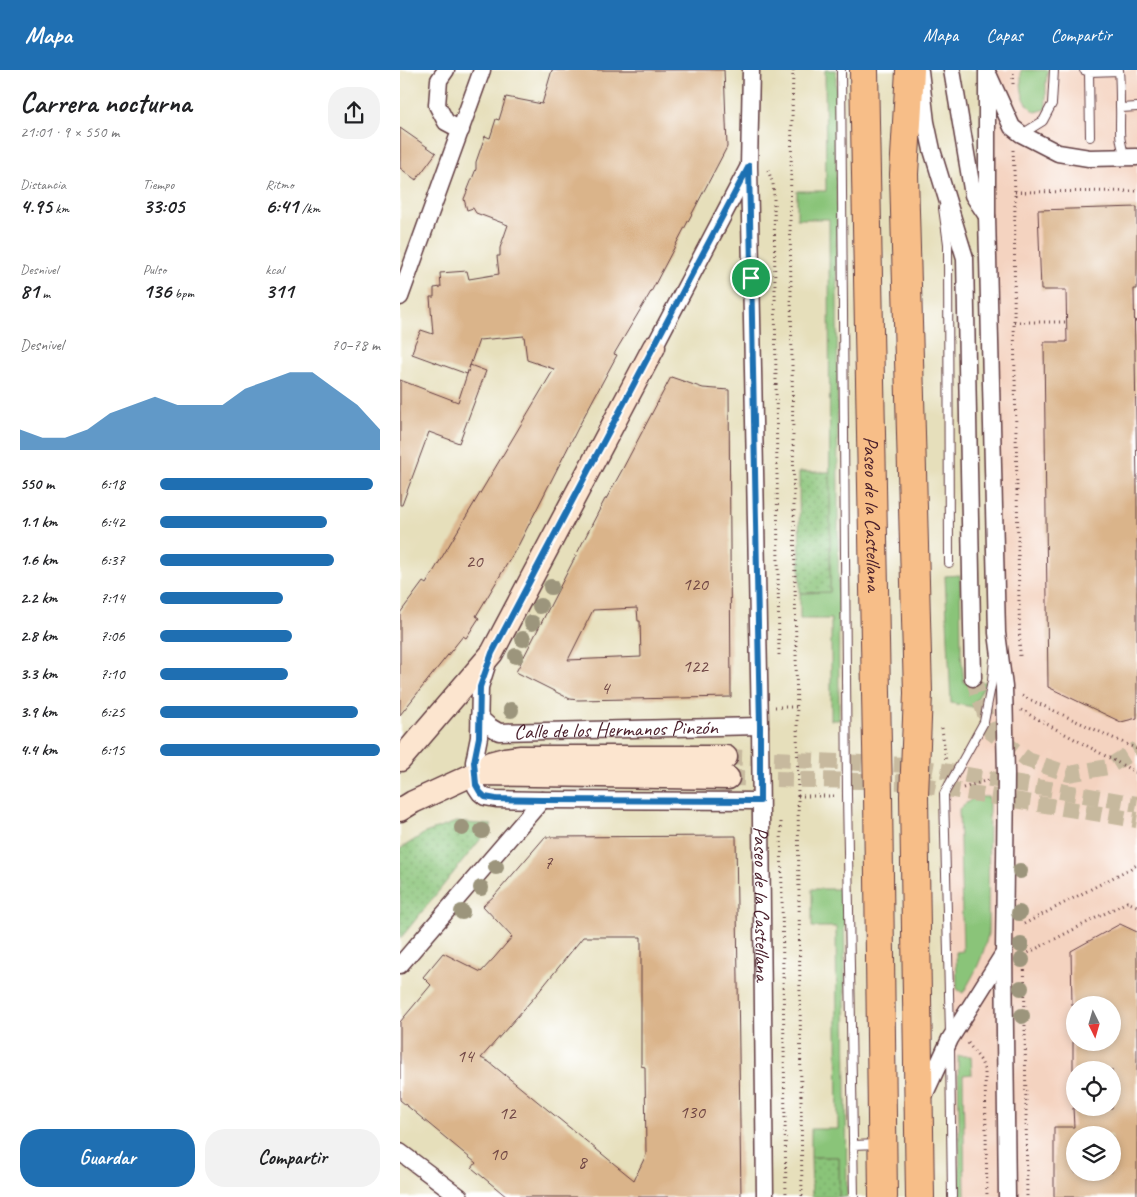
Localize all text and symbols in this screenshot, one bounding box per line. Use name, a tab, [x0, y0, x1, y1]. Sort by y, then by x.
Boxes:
text: Mapa	[25, 20, 72, 50]
text: Mapa	[923, 24, 958, 46]
text: Capas	[986, 24, 1023, 46]
text: Compartir	[1051, 24, 1112, 46]
text: Carrera nocturna	[20, 85, 191, 120]
button: share	[328, 87, 380, 139]
text: 21:01 · 9 × 550 m	[20, 122, 119, 142]
text: Distancia	[20, 176, 66, 193]
text: Tiempo	[143, 176, 174, 193]
text: Ritmo	[265, 176, 294, 193]
text: 4.95	[20, 193, 52, 219]
text: 33:05	[143, 193, 184, 219]
text: 6:41	[265, 193, 298, 219]
text: km	[52, 200, 69, 217]
text: /km	[298, 200, 320, 217]
pin	[730, 257, 772, 299]
text: Desnivel	[20, 261, 58, 278]
text: Pulso	[143, 261, 166, 278]
text: kcal	[265, 261, 284, 278]
icon: arrive	[737, 264, 765, 292]
text: 81	[20, 278, 39, 304]
text: 136	[143, 278, 171, 304]
text: 311	[265, 278, 294, 304]
text: m	[39, 285, 50, 302]
text: bpm	[171, 285, 194, 302]
text: Desnivel	[20, 335, 63, 355]
text: 70–78 m	[331, 335, 380, 355]
street label: Paseo de la Castellana	[858, 436, 887, 594]
text: 550 m	[20, 474, 54, 494]
text: 6:18	[100, 474, 125, 494]
text: 1.1 km	[20, 512, 57, 532]
text: 6:42	[100, 512, 125, 532]
house number: 20	[465, 549, 484, 573]
text: 1.6 km	[20, 550, 58, 570]
text: 6:37	[100, 550, 125, 570]
house number: 120	[682, 572, 709, 596]
text: 2.2 km	[20, 588, 57, 608]
text: 7:14	[100, 588, 125, 608]
text: 2.8 km	[20, 626, 57, 646]
text: 7:06	[100, 626, 125, 646]
house number: 122	[682, 654, 709, 678]
text: 3.3 km	[20, 664, 57, 684]
text: 7:10	[100, 664, 125, 684]
house number: 4	[601, 676, 612, 700]
text: 3.9 km	[20, 702, 57, 722]
text: 6:25	[100, 702, 125, 722]
street label: Calle de los Hermanos Pinzón	[514, 714, 719, 745]
text: 4.4 km	[20, 740, 57, 760]
text: 6:15	[100, 740, 125, 760]
street label: Paseo de la Castellana	[748, 826, 776, 984]
house number: 7	[544, 851, 554, 875]
north arrow	[1066, 996, 1121, 1051]
map controls	[1066, 996, 1121, 1181]
house number: 14	[456, 1044, 476, 1068]
button: locate	[1066, 1061, 1121, 1116]
house number: 130	[679, 1100, 706, 1124]
house number: 12	[498, 1101, 517, 1125]
button: layers	[1066, 1126, 1121, 1181]
button: Guardar	[20, 1129, 195, 1187]
button: Compartir	[205, 1129, 380, 1187]
house number: 10	[489, 1142, 508, 1166]
house number: 8	[578, 1150, 589, 1174]

